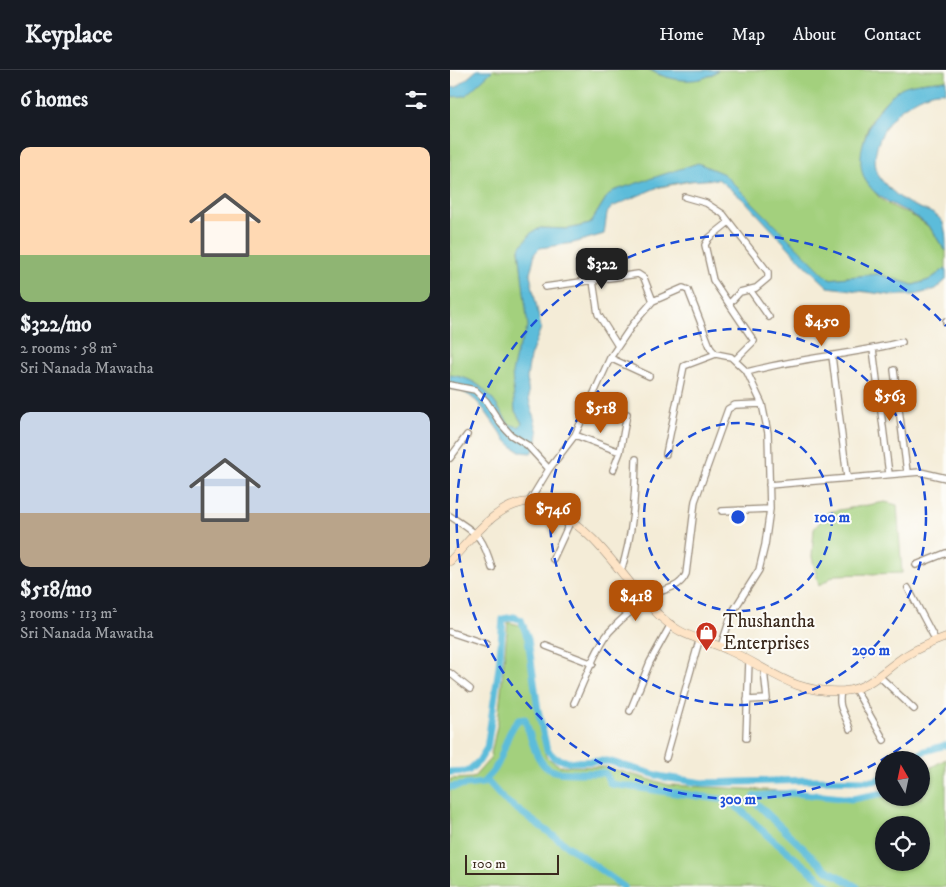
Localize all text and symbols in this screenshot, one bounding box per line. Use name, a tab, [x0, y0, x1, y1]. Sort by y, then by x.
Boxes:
text: Keyplace	[25, 20, 113, 50]
text: Home	[659, 24, 704, 46]
text: Map	[732, 24, 765, 46]
text: About	[793, 24, 836, 46]
text: Contact	[864, 24, 921, 46]
icon: filters	[402, 86, 430, 114]
text: 6 homes	[20, 87, 88, 113]
icon: home	[180, 180, 270, 270]
pin: $322	[572, 248, 632, 290]
text: $322	[587, 254, 617, 274]
pin: $450	[792, 304, 852, 347]
text: $450	[805, 311, 839, 331]
text: $322/mo	[20, 312, 92, 338]
text: 2 rooms · 58 m²	[20, 338, 117, 358]
text: Sri Nanada Mawatha	[20, 358, 153, 378]
pin: $563	[860, 380, 920, 422]
text: $563	[875, 386, 905, 406]
pin: $518	[571, 392, 631, 434]
text: $518	[586, 398, 616, 418]
icon: home	[180, 445, 270, 535]
pin: $746	[523, 492, 583, 535]
text: $746	[536, 499, 570, 519]
centre of rings	[729, 508, 747, 526]
text: 100 m	[814, 508, 851, 527]
text: $518/mo	[20, 577, 92, 603]
pin: $418	[606, 580, 666, 622]
text: $418	[620, 586, 652, 606]
text: 3 rooms · 113 m²	[20, 603, 117, 623]
place label: Thushantha Enterprises	[723, 610, 815, 655]
shop icon: Thushantha Enterprises	[695, 620, 719, 651]
text: Sri Nanada Mawatha	[20, 623, 153, 643]
text: 200 m	[852, 641, 891, 660]
north arrow	[875, 751, 930, 806]
map controls	[875, 751, 930, 871]
text: 300 m	[720, 790, 757, 809]
button: locate	[875, 816, 930, 871]
scale bar	[465, 852, 559, 875]
text: 100 m	[472, 855, 506, 873]

